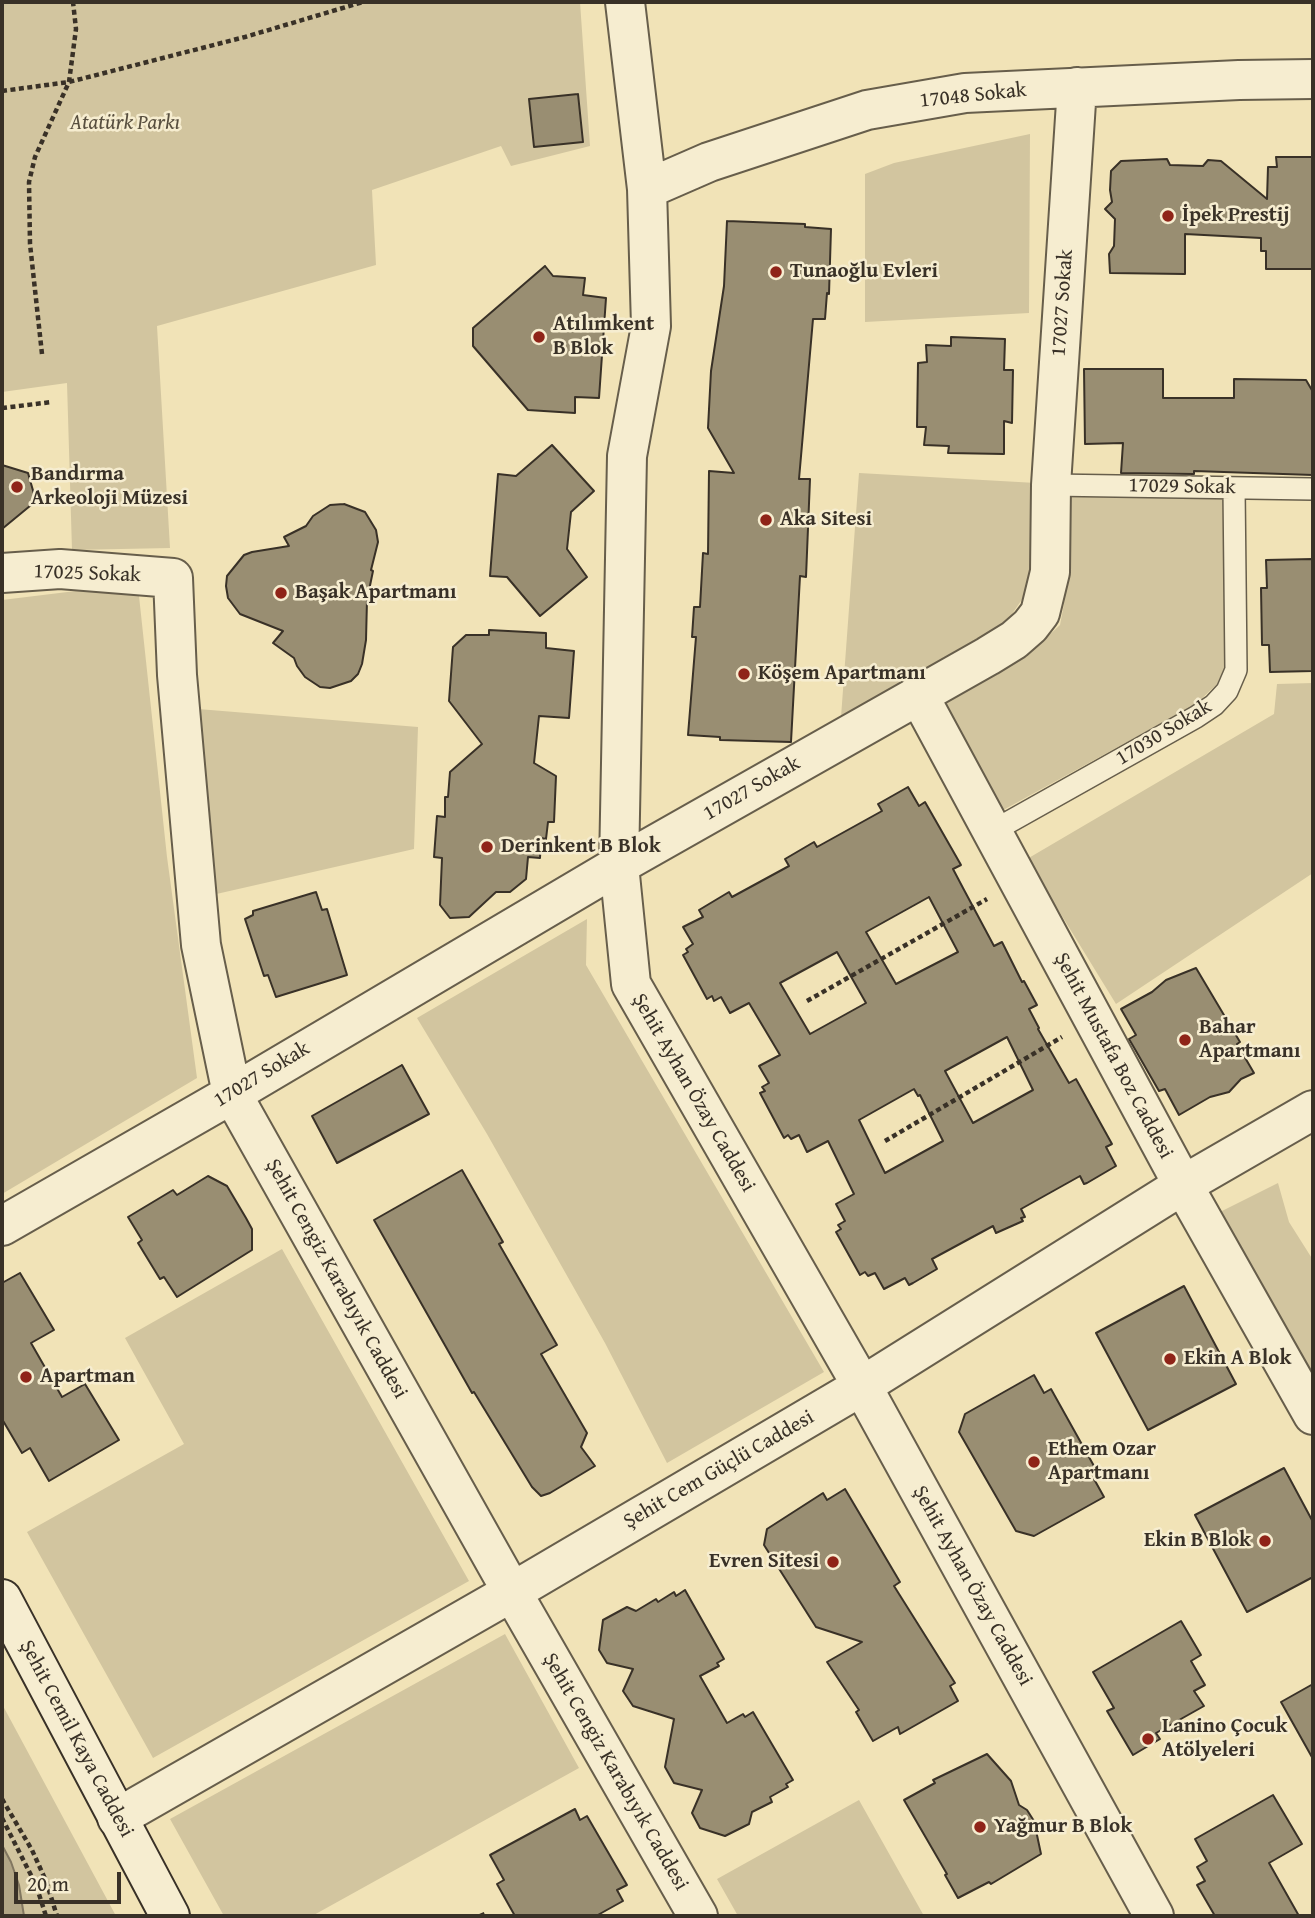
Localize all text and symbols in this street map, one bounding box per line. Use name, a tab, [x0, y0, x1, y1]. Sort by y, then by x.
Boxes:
street label: 17048 Sokak	[918, 78, 1028, 114]
park label: Atatürk Parkı	[70, 111, 180, 137]
place label: İpek Prestij	[1182, 203, 1289, 229]
marker: İpek Prestij	[1160, 208, 1176, 224]
street label: 17027 Sokak	[1047, 249, 1079, 357]
place label: Tunaoğlu Evleri	[790, 259, 938, 285]
marker: Tunaoğlu Evleri	[768, 264, 784, 280]
place label: Atılımkent B Blok	[553, 312, 654, 362]
marker: Atılımkent B Blok	[531, 329, 547, 345]
place label: Bandırma Arkeoloji Müzesi	[31, 462, 188, 512]
street label: 17029 Sokak	[1128, 473, 1236, 501]
marker: Bandırma Arkeoloji Müzesi	[9, 479, 25, 495]
place label: Aka Sitesi	[780, 507, 872, 533]
marker: Aka Sitesi	[758, 512, 774, 528]
street label: 17025 Sokak	[33, 560, 141, 588]
place label: Başak Apartmanı	[295, 580, 457, 606]
marker: Başak Apartmanı	[273, 585, 289, 601]
place label: Köşem Apartmanı	[758, 661, 926, 687]
marker: Köşem Apartmanı	[736, 666, 752, 682]
street label: 17030 Sokak	[1111, 695, 1217, 771]
street label: 17027 Sokak	[699, 751, 805, 827]
place label: Derinkent B Blok	[501, 834, 661, 860]
marker: Derinkent B Blok	[479, 839, 495, 855]
street label: Şehit Mustafa Boz Caddesi	[1048, 949, 1178, 1163]
street label: Şehit Ayhan Özay Caddesi	[626, 989, 760, 1197]
place label: Bahar Apartmanı	[1199, 1015, 1300, 1065]
marker: Bahar Apartmanı	[1177, 1032, 1193, 1048]
street label: 17027 Sokak	[209, 1037, 315, 1113]
street label: Şehit Cengiz Karabıyık Caddesi	[260, 1155, 412, 1403]
place label: Ekin A Blok	[1184, 1346, 1291, 1372]
marker: Ekin A Blok	[1162, 1351, 1178, 1367]
place label: Apartman	[40, 1364, 135, 1390]
marker: Apartman	[18, 1369, 34, 1385]
street label: Şehit Cem Güçlü Caddesi	[619, 1405, 819, 1535]
place label: Ethem Ozar Apartmanı	[1048, 1437, 1156, 1487]
marker: Ethem Ozar Apartmanı	[1026, 1454, 1042, 1470]
street label: Şehit Ayhan Özay Caddesi	[906, 1482, 1038, 1690]
place label: Ekin B Blok	[1144, 1528, 1251, 1554]
marker: Ekin B Blok	[1257, 1533, 1273, 1549]
place label: Evren Sitesi	[709, 1549, 819, 1575]
marker: Evren Sitesi	[825, 1554, 841, 1570]
street label: Şehit Cemil Kaya Caddesi	[13, 1636, 139, 1842]
street label: Şehit Cengiz Karabıyık Caddesi	[537, 1649, 693, 1895]
place label: Lanino Çocuk Atölyeleri	[1162, 1714, 1288, 1764]
marker: Lanino Çocuk Atölyeleri	[1140, 1731, 1156, 1747]
place label: Yağmur B Blok	[994, 1814, 1132, 1840]
marker: Yağmur B Blok	[972, 1819, 988, 1835]
scale bar	[18, 1858, 124, 1902]
text: 20 m	[27, 1868, 69, 1899]

